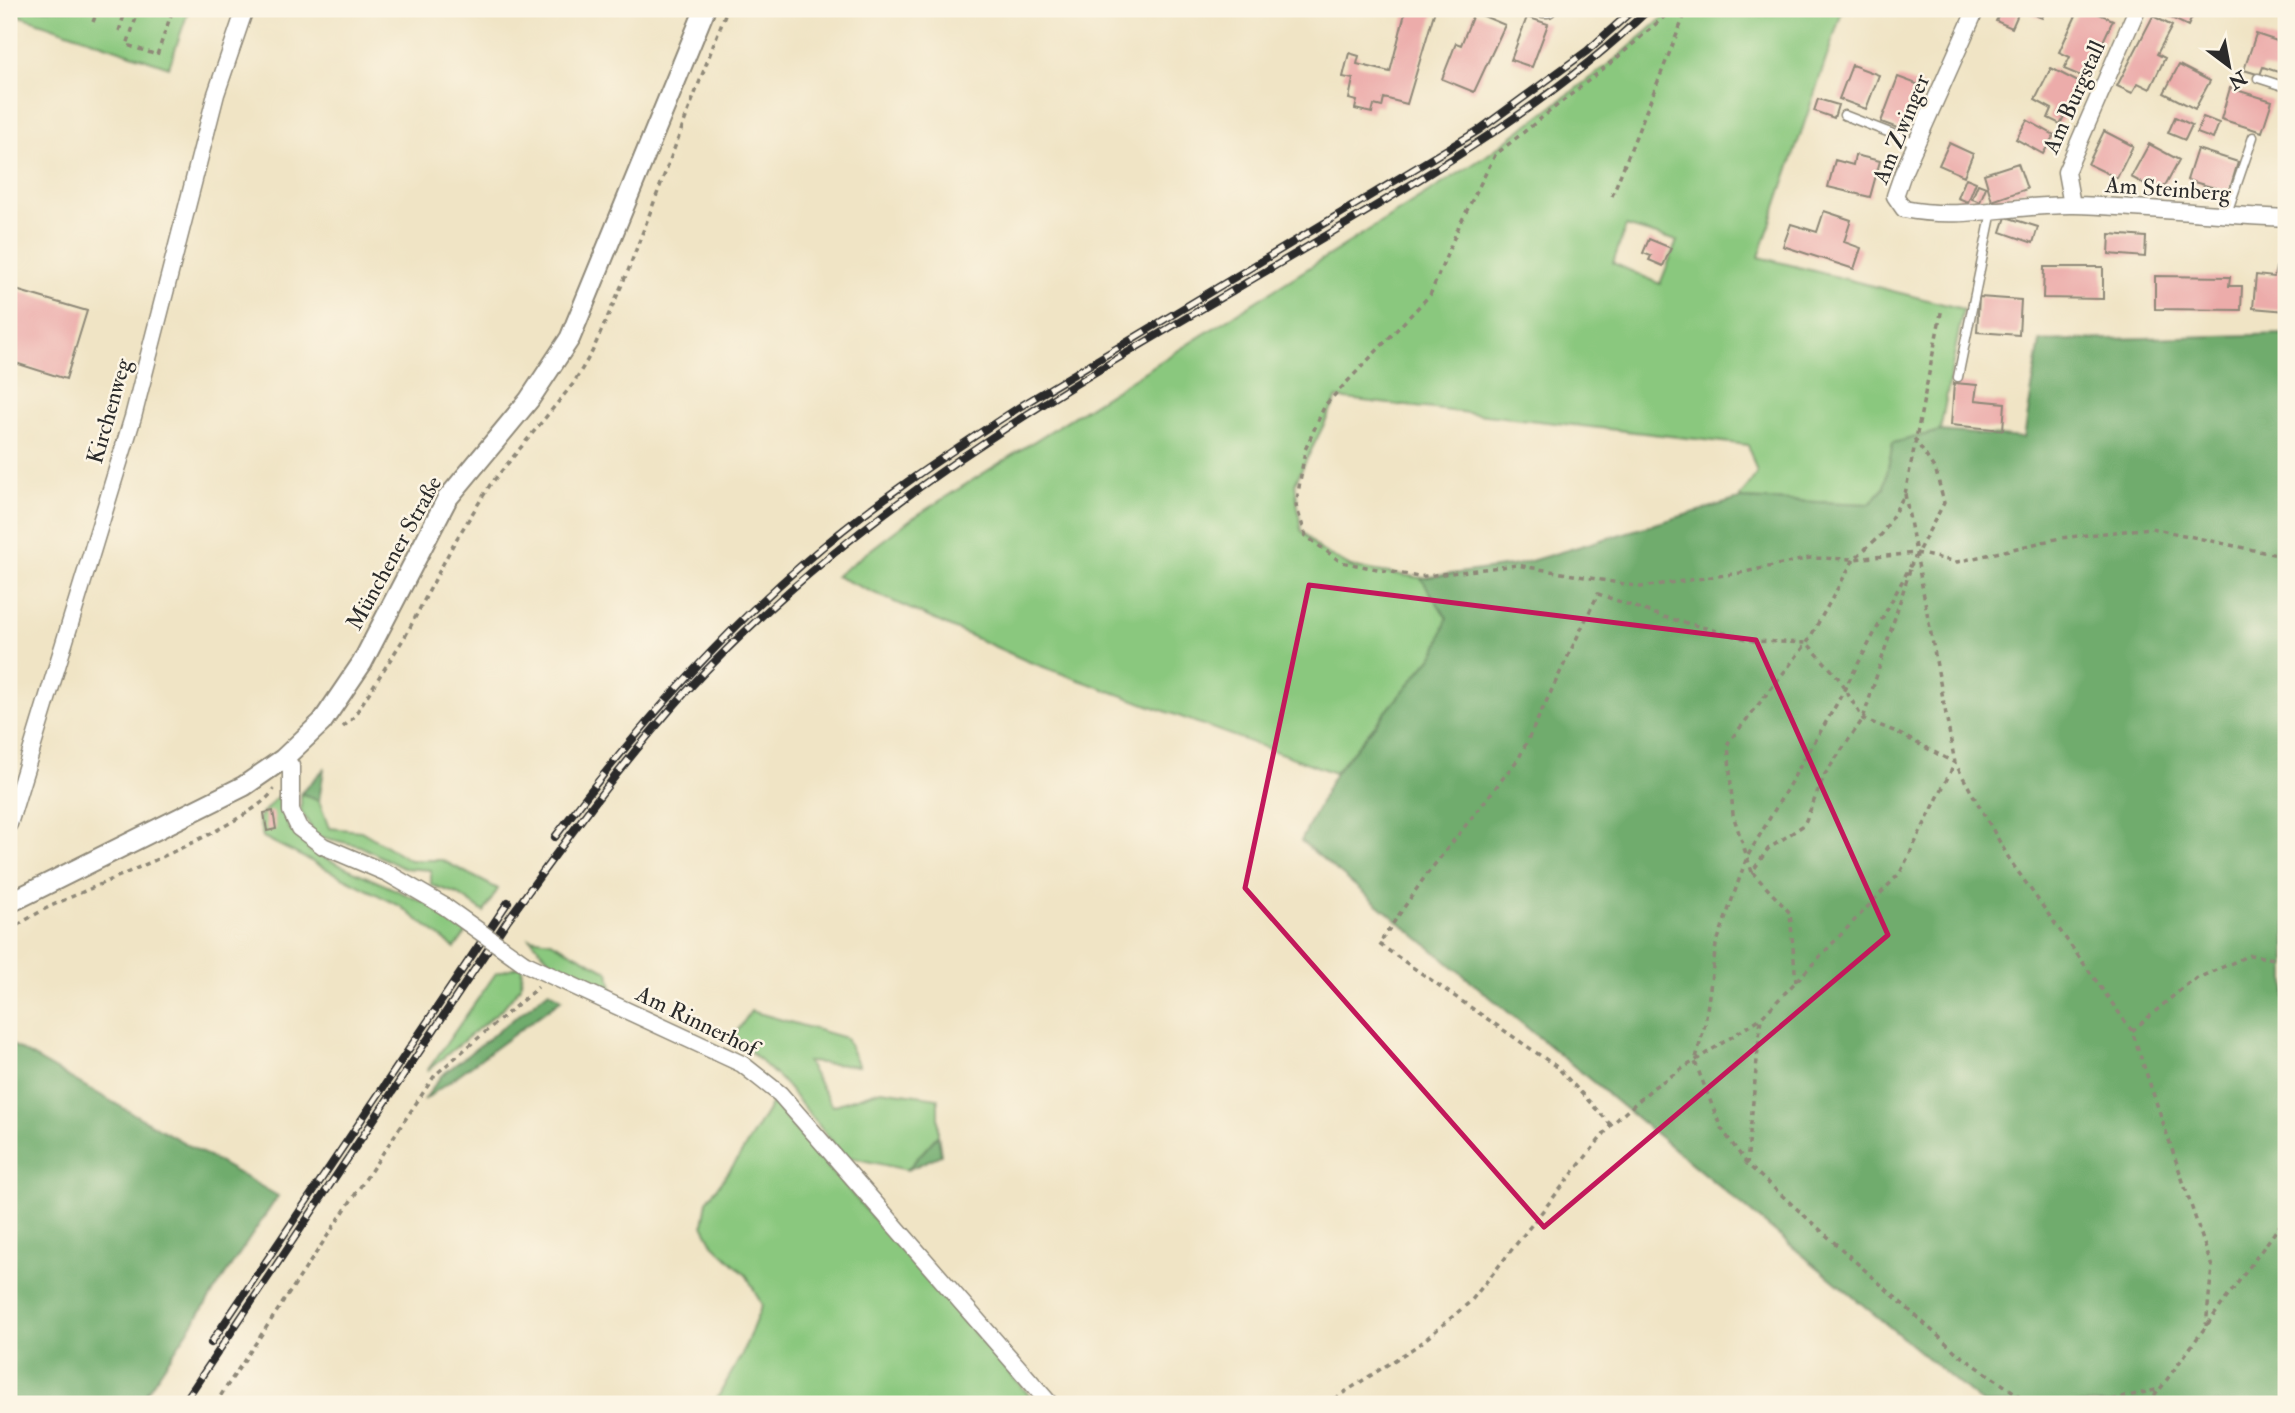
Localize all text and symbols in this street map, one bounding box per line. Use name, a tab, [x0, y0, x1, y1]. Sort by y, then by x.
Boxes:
north arrow	[2194, 32, 2264, 102]
street label: Am Burgstall	[2036, 36, 2112, 159]
text: N	[2223, 64, 2252, 95]
street label: Am Zwinger	[1865, 69, 1936, 189]
street label: Am Steinberg	[2103, 170, 2232, 208]
street label: Kirchenweg	[80, 354, 138, 467]
street label: Münchener Straße	[340, 471, 448, 635]
street label: Am Rinnerhof	[630, 979, 766, 1065]

